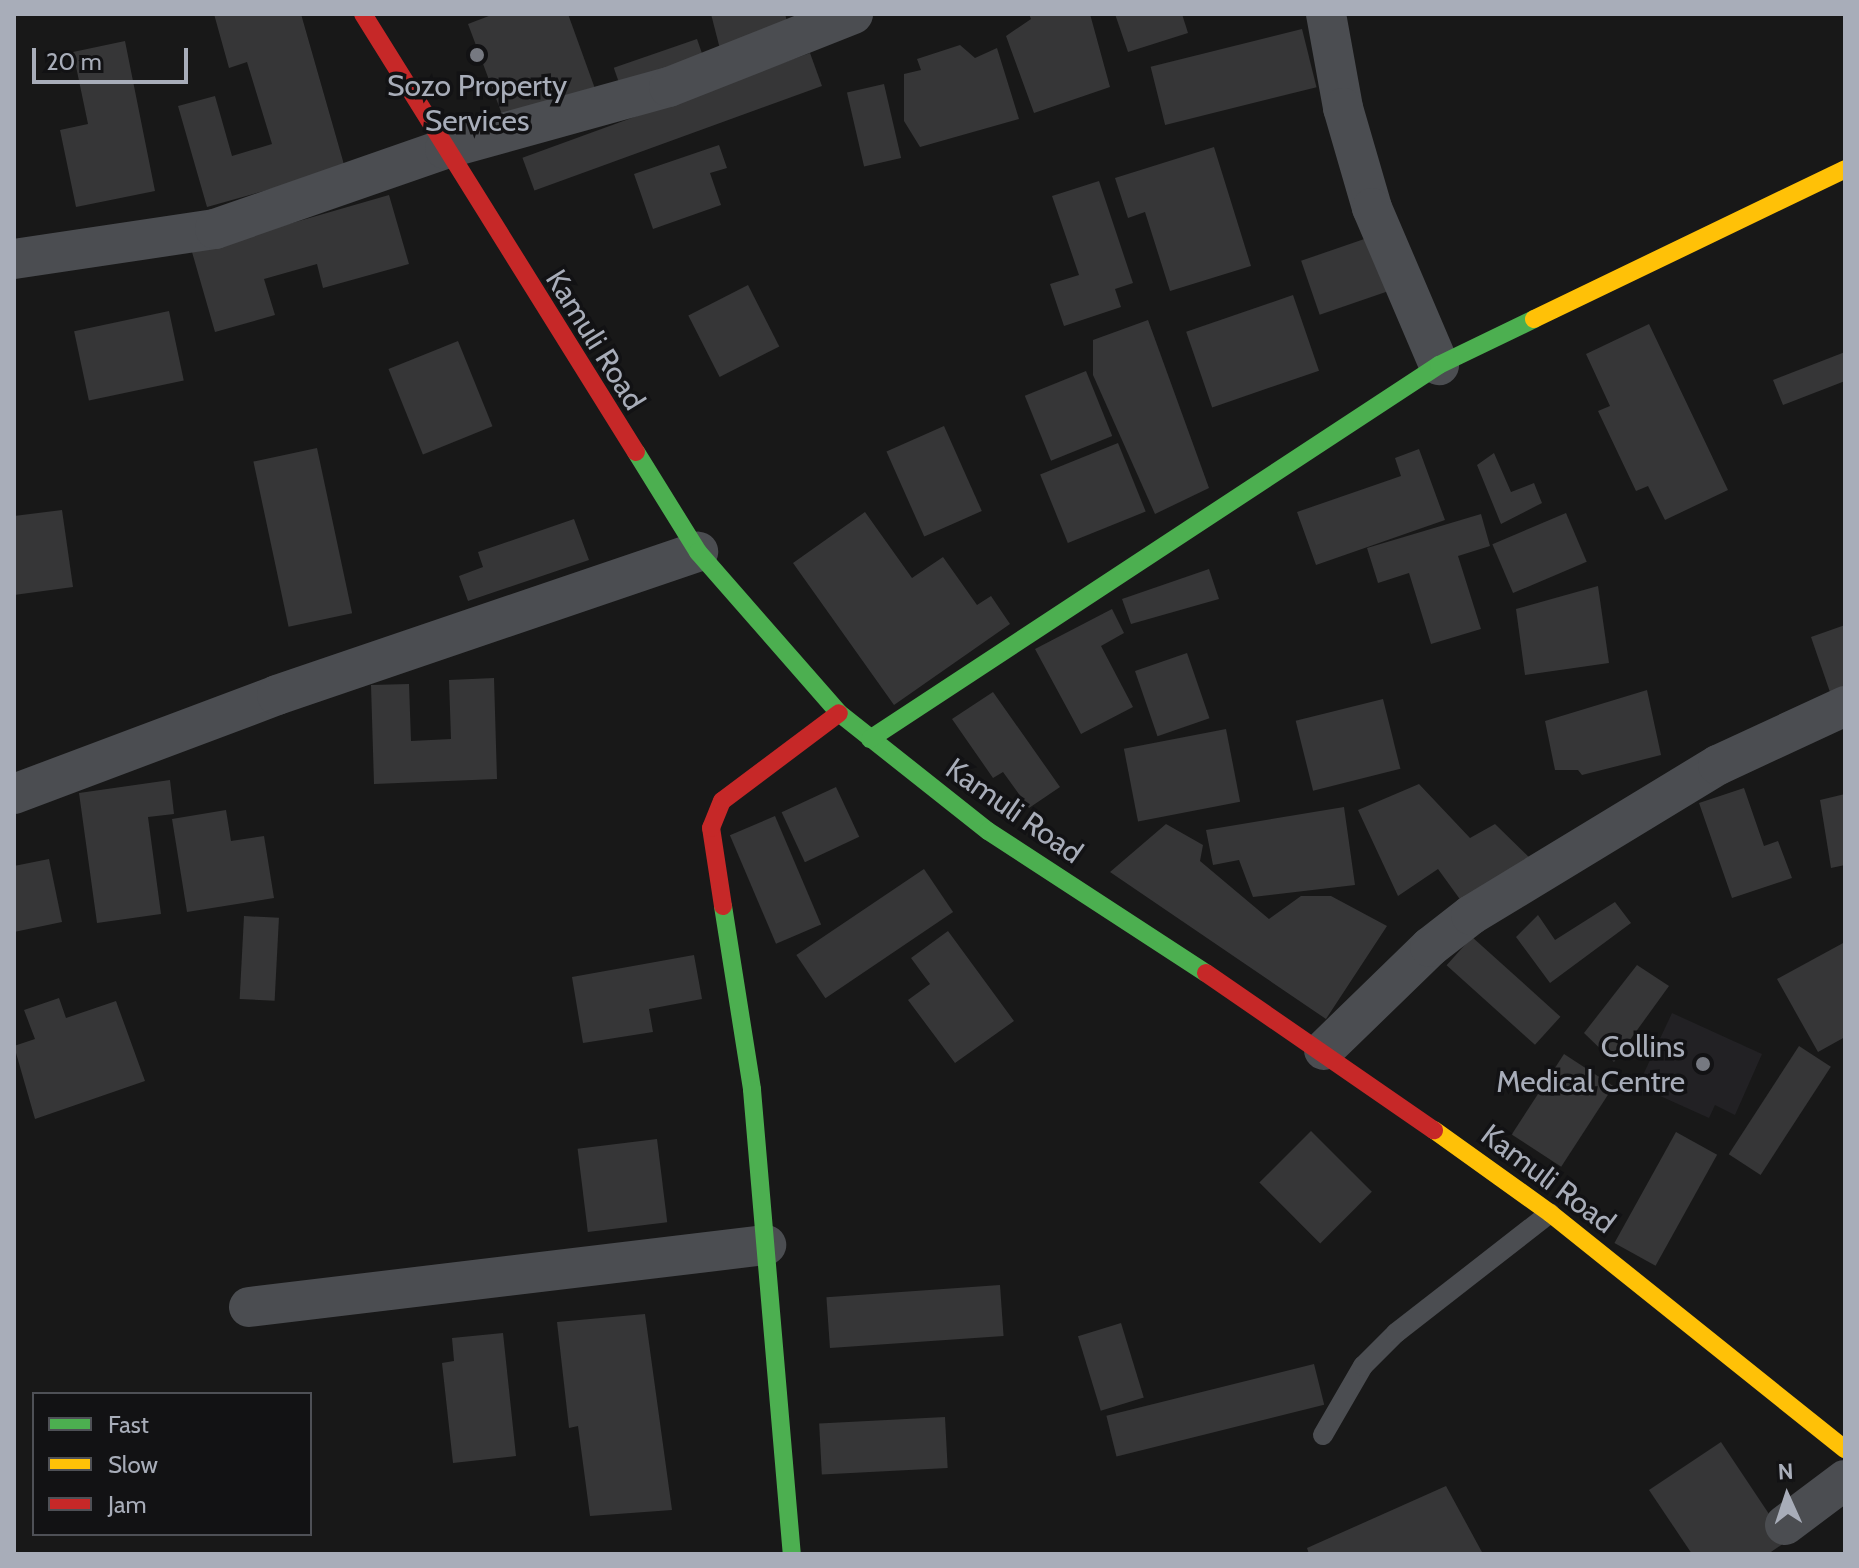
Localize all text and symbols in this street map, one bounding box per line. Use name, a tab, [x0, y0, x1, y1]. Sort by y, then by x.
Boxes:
scale bar	[36, 32, 192, 82]
marker: Sozo Property Services	[468, 46, 486, 64]
text: 20 m	[46, 47, 102, 76]
place label: Sozo Property Services	[387, 68, 567, 138]
street label: Kamuli Road	[538, 263, 652, 417]
street label: Kamuli Road	[939, 751, 1089, 871]
place label: Collins Medical Centre	[1496, 1029, 1685, 1100]
marker: Collins Medical Centre	[1692, 1053, 1714, 1075]
street label: Kamuli Road	[1474, 1117, 1622, 1241]
legend	[32, 1392, 312, 1536]
text: Fast	[108, 1410, 149, 1439]
text: Slow	[108, 1450, 158, 1479]
north arrow	[1747, 1456, 1827, 1536]
text: N	[1777, 1458, 1794, 1485]
text: Jam	[108, 1490, 146, 1519]

